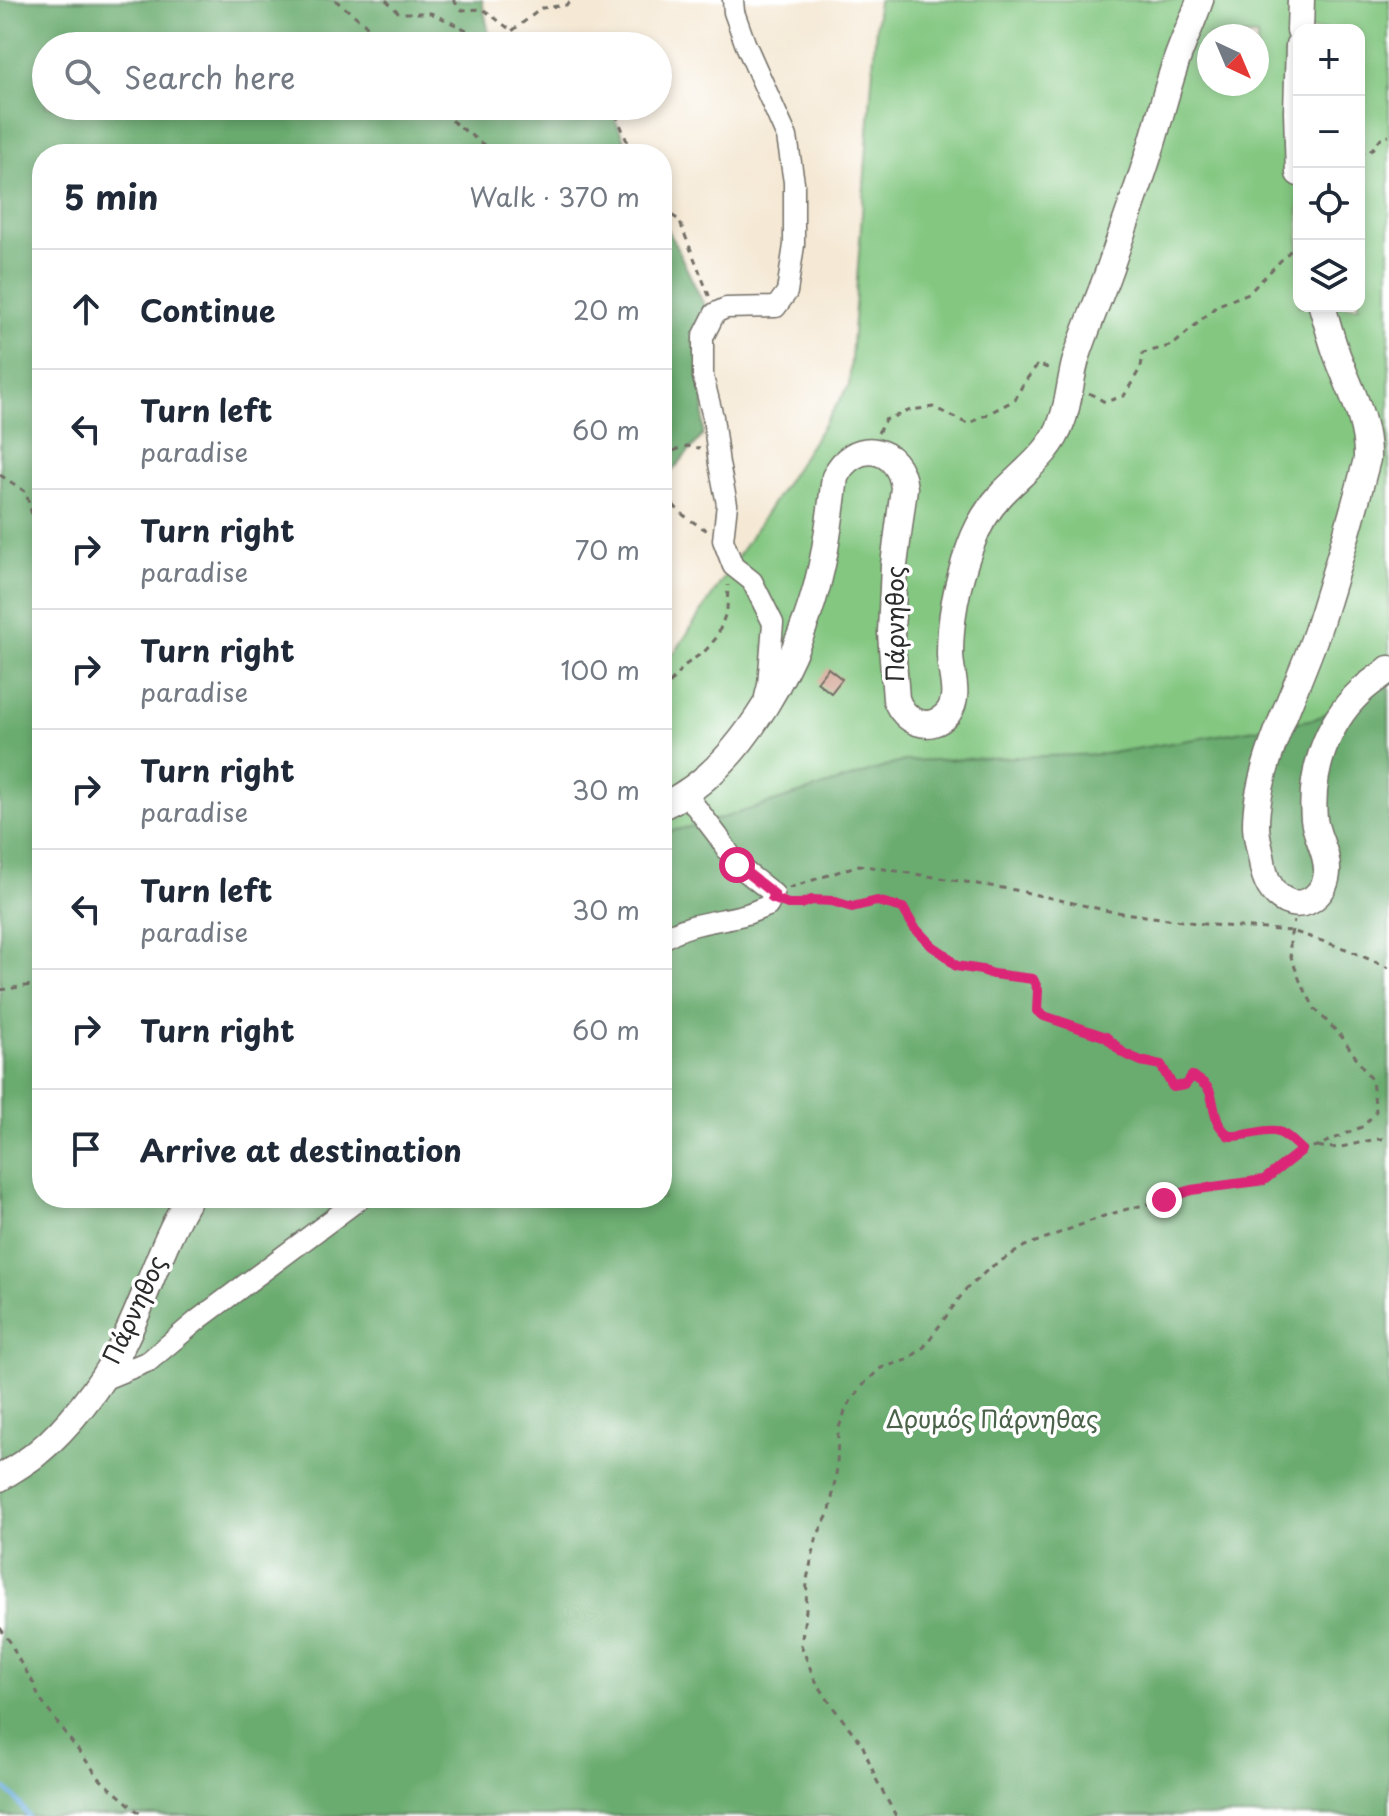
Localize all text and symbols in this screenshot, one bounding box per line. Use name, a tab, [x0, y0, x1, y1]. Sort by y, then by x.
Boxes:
north arrow	[1197, 24, 1269, 96]
map controls	[1293, 24, 1365, 312]
button: +	[1293, 24, 1365, 96]
search box	[32, 32, 672, 120]
icon: search	[60, 54, 104, 98]
text: Search here	[124, 54, 296, 99]
button: −	[1293, 96, 1365, 168]
button: locate	[1293, 168, 1365, 240]
text: 5 min	[64, 170, 158, 222]
text: Walk · 370 m	[470, 177, 640, 216]
button: layers	[1293, 240, 1365, 312]
icon: ahead	[64, 287, 108, 331]
text: Continue	[140, 287, 275, 332]
text: 20 m	[573, 290, 640, 329]
text: Turn left	[140, 387, 272, 432]
icon: left	[64, 407, 108, 451]
text: 60 m	[572, 410, 640, 449]
text: paradise	[140, 432, 248, 471]
text: Turn right	[140, 507, 295, 552]
icon: right	[64, 527, 108, 571]
text: 70 m	[575, 530, 640, 569]
text: paradise	[140, 552, 248, 591]
street label: Πάρνηθος	[876, 566, 912, 682]
text: Turn right	[140, 627, 295, 672]
icon: right	[64, 647, 108, 691]
text: 100 m	[560, 650, 640, 689]
text: paradise	[140, 672, 248, 711]
text: Turn right	[140, 747, 295, 792]
icon: right	[64, 767, 108, 811]
text: 30 m	[572, 770, 640, 809]
text: paradise	[140, 792, 248, 831]
route start	[719, 847, 755, 883]
text: Turn left	[140, 867, 272, 912]
icon: left	[64, 887, 108, 931]
text: 30 m	[572, 890, 640, 929]
text: paradise	[140, 912, 248, 951]
icon: right	[64, 1007, 108, 1051]
text: Turn right	[140, 1007, 295, 1052]
text: 60 m	[572, 1010, 640, 1049]
icon: arrive	[64, 1127, 108, 1171]
text: Arrive at destination	[140, 1127, 462, 1172]
route end	[1146, 1182, 1182, 1218]
street label: Πάρνηθος	[92, 1249, 174, 1369]
park label: Δρυμός Πάρνηθας	[886, 1400, 1098, 1436]

